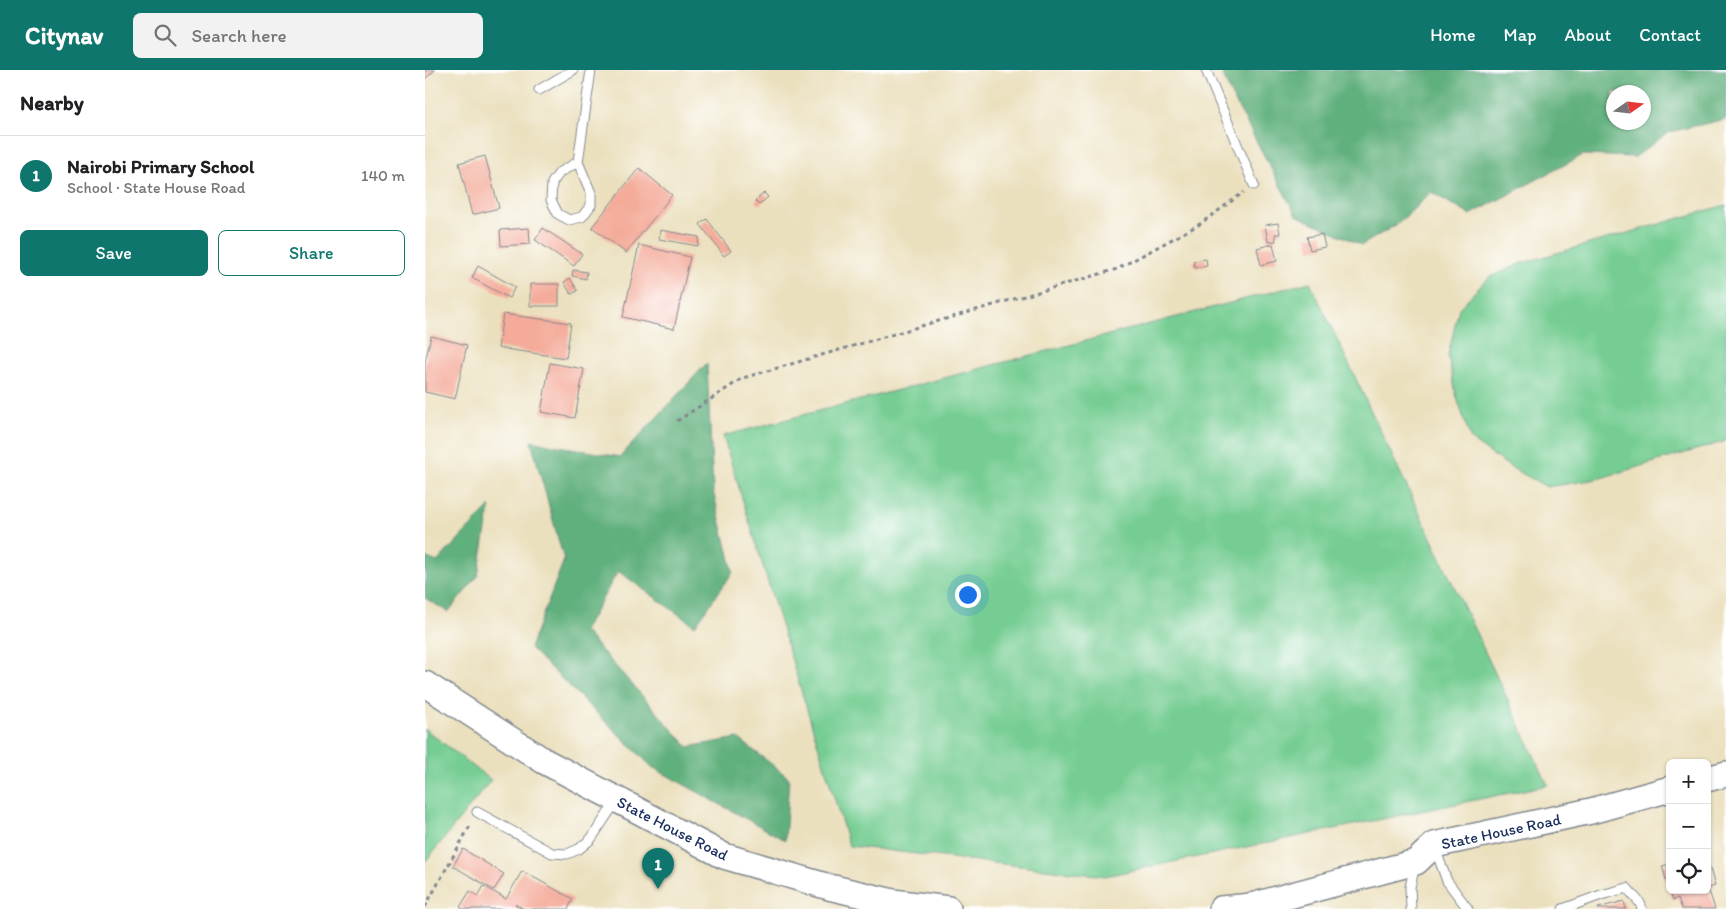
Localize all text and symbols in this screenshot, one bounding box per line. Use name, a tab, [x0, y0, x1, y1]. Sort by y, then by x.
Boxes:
search box	[133, 13, 483, 58]
text: Citynav	[25, 21, 103, 50]
icon: search	[151, 21, 179, 49]
text: Search here	[191, 24, 287, 47]
text: Home	[1430, 24, 1476, 46]
text: Map	[1504, 24, 1537, 46]
text: About	[1565, 24, 1611, 46]
text: Contact	[1639, 24, 1701, 46]
north arrow	[1606, 85, 1651, 130]
text: Nearby	[20, 90, 84, 115]
text: Nairobi Primary School	[67, 155, 254, 178]
text: 1	[32, 166, 40, 185]
text: 140 m	[361, 166, 405, 185]
text: School · State House Road	[67, 178, 246, 197]
button: Save	[20, 230, 208, 276]
button: Share	[218, 230, 405, 276]
your location	[955, 582, 981, 608]
map controls	[1666, 759, 1711, 894]
button: +	[1666, 759, 1711, 804]
street label: State House Road	[614, 792, 732, 865]
button: −	[1666, 804, 1711, 849]
street label: State House Road	[1439, 809, 1563, 853]
pin: 1	[642, 848, 674, 889]
button: locate	[1666, 849, 1711, 894]

